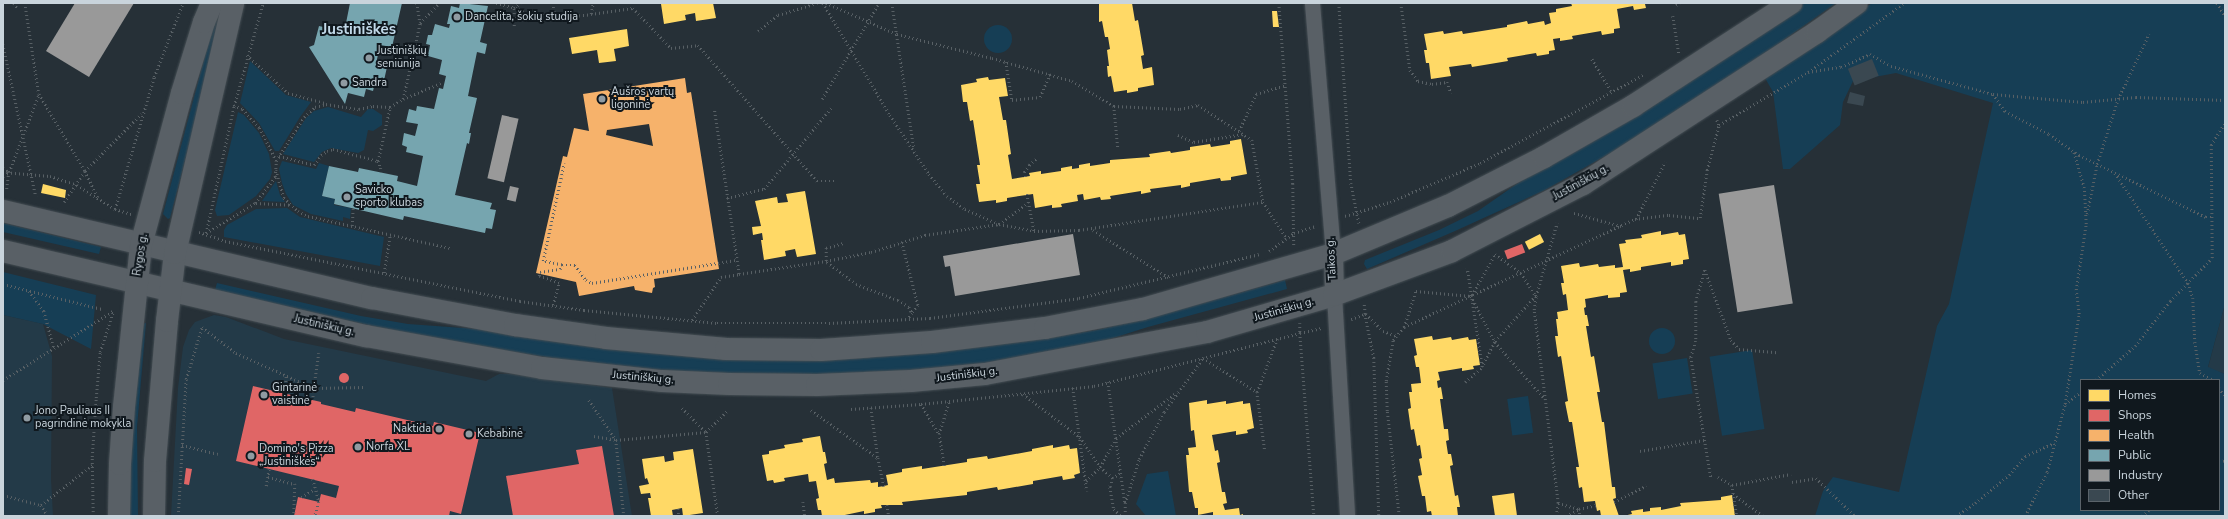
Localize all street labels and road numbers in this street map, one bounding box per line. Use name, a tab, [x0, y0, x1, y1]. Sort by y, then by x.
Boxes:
street label: Justiniškių g.	[1551, 162, 1611, 204]
street label: Rygos g.	[131, 233, 151, 277]
street label: Taikos g.	[1324, 237, 1340, 281]
street label: Justiniškių g.	[1253, 295, 1315, 325]
street label: Justiniškių g.	[293, 313, 355, 339]
street label: Justiniškių g.	[936, 365, 998, 385]
street label: Justiniškių g.	[612, 369, 674, 387]

